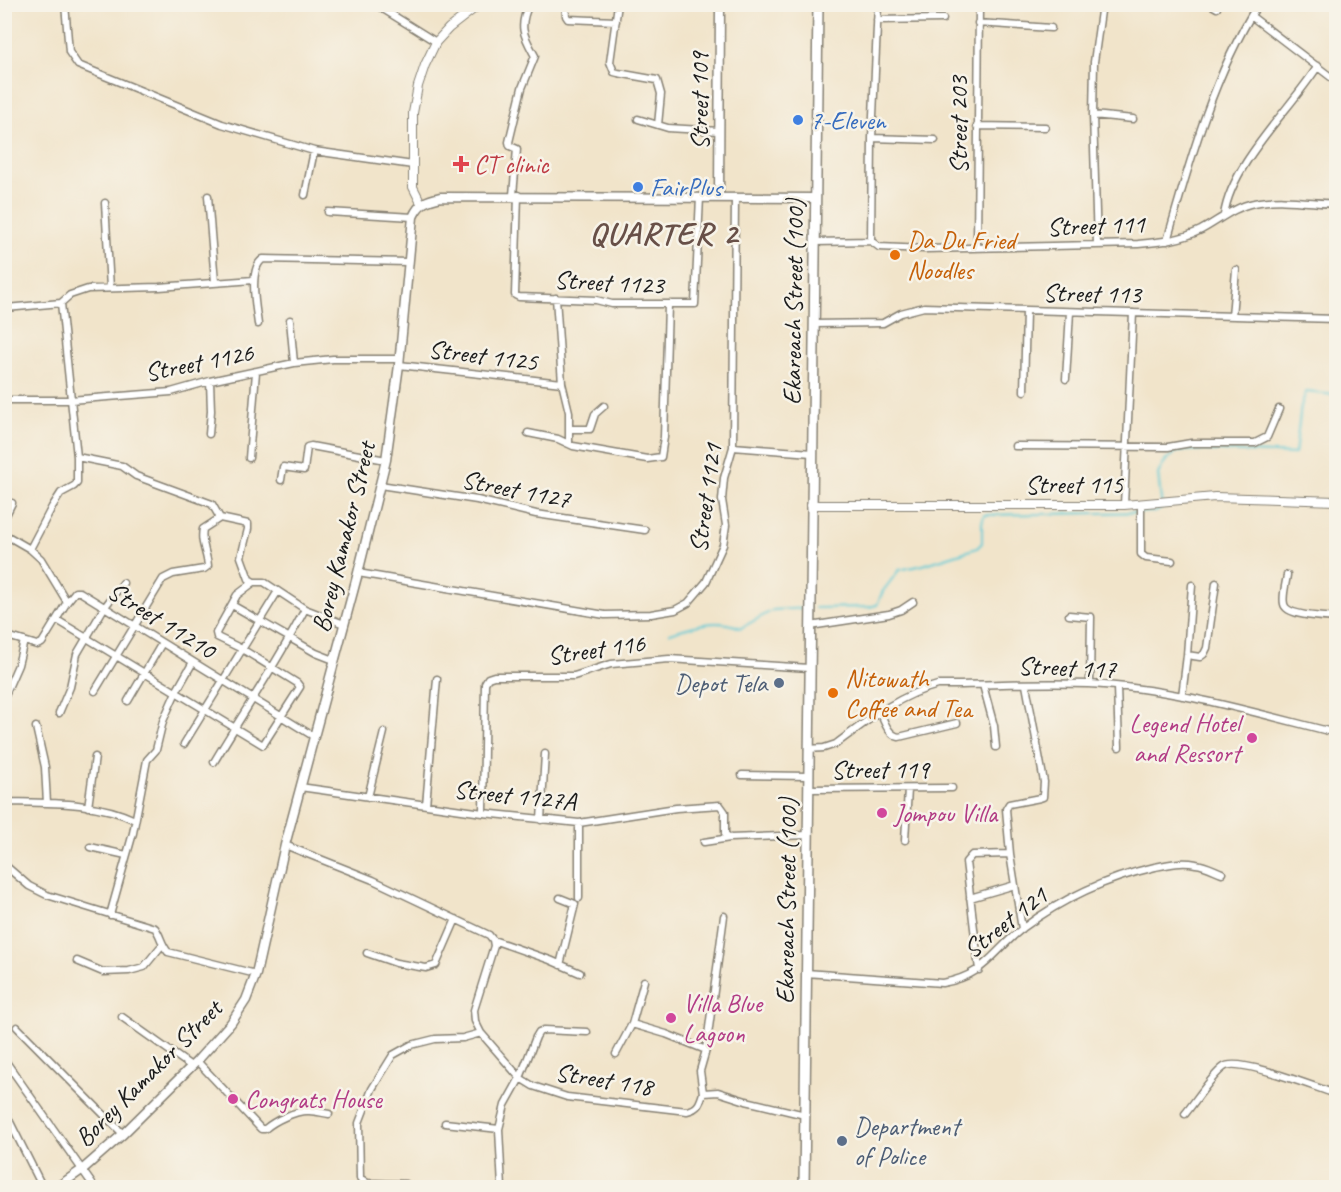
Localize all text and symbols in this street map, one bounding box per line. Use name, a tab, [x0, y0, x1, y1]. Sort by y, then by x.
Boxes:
street label: Street 109	[683, 50, 716, 150]
street label: Street 203	[942, 74, 975, 174]
place label: 7-Eleven	[810, 104, 887, 137]
marker: 7-Eleven	[791, 113, 805, 127]
place label: CT clinic	[474, 148, 550, 181]
marker: CT clinic	[452, 155, 470, 173]
place label: FairPlus	[650, 171, 724, 204]
marker: FairPlus	[631, 180, 645, 194]
street label: Ekareach Street (100)	[775, 197, 812, 405]
street label: Street 111	[1046, 207, 1147, 244]
district label: QUARTER 2	[589, 213, 740, 254]
place label: Da Du Fried Noodles	[907, 224, 1019, 287]
marker: Da Du Fried Noodles	[888, 248, 902, 262]
street label: Street 1123	[553, 263, 667, 302]
street label: Street 113	[1043, 276, 1144, 311]
street label: Street 1125	[426, 332, 541, 379]
street label: Street 1126	[142, 336, 257, 389]
street label: Borey Kamakor Street	[304, 436, 384, 636]
street label: Street 1121	[682, 440, 730, 555]
street label: Street 1127	[459, 463, 574, 516]
street label: Street 115	[1025, 468, 1124, 501]
street label: Street 11210	[102, 574, 224, 668]
street label: Street 116	[545, 626, 648, 673]
street label: Street 117	[1017, 649, 1118, 686]
place label: Nitowath Coffee and Tea	[845, 662, 974, 725]
place label: Depot Tela	[675, 667, 769, 700]
marker: Depot Tela	[772, 676, 786, 690]
marker: Nitowath Coffee and Tea	[826, 686, 840, 700]
place label: Legend Hotel and Ressort	[1129, 707, 1245, 770]
marker: Legend Hotel and Ressort	[1245, 731, 1259, 745]
street label: Street 119	[831, 753, 931, 786]
street label: Street 1127A	[452, 773, 580, 819]
street label: Ekareach Street (100)	[768, 796, 805, 1004]
place label: Jompou Villa	[892, 797, 999, 830]
marker: Jompou Villa	[875, 806, 889, 820]
street label: Street 121	[957, 878, 1055, 966]
place label: Villa Blue Lagoon	[683, 987, 764, 1050]
street label: Borey Kamakor Street	[68, 991, 231, 1154]
marker: Villa Blue Lagoon	[664, 1011, 678, 1025]
street label: Street 118	[553, 1056, 657, 1104]
place label: Congrats House	[245, 1083, 383, 1116]
marker: Congrats House	[226, 1092, 240, 1106]
place label: Department of Police	[854, 1110, 963, 1173]
marker: Department of Police	[835, 1134, 849, 1148]

